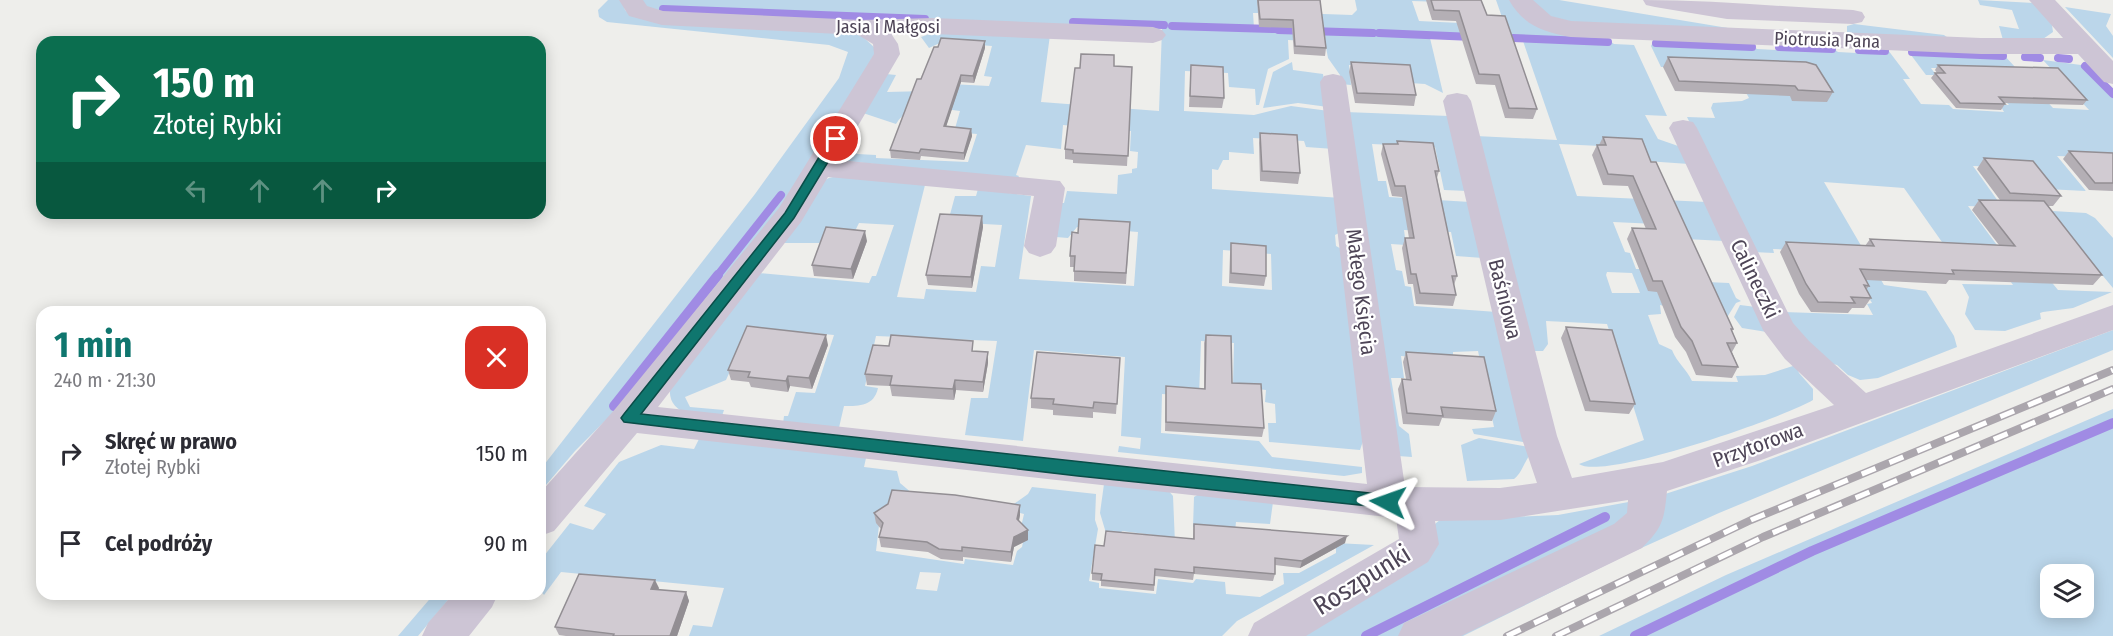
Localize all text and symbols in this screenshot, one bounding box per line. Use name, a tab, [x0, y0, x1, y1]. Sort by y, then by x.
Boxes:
street label: Jasia i Małgosi	[836, 16, 940, 38]
street label: Piotrusia Pana	[1774, 27, 1880, 53]
text: 150 m	[153, 58, 255, 108]
icon: right	[54, 60, 132, 138]
text: Złotej Rybki	[153, 109, 282, 141]
pin	[810, 113, 861, 164]
icon: arrive	[819, 122, 852, 155]
icon: left	[180, 174, 213, 207]
icon: ahead	[243, 174, 276, 207]
icon: ahead	[306, 174, 339, 207]
icon: right	[369, 174, 402, 207]
street label: Małego Księcia	[1340, 227, 1382, 357]
street label: Calineczki	[1725, 235, 1785, 323]
street label: Baśniowa	[1482, 256, 1528, 342]
text: 1 min	[54, 323, 132, 367]
button: close	[465, 326, 528, 389]
text: 240 m · 21:30	[54, 368, 156, 392]
street label: Przytorowa	[1709, 417, 1807, 473]
text: Skręć w prawo	[105, 428, 237, 455]
icon: right	[54, 437, 87, 470]
text: 150 m	[476, 440, 528, 467]
text: Złotej Rybki	[105, 455, 201, 479]
position arrow	[1356, 470, 1420, 534]
icon: arrive	[54, 527, 87, 560]
text: Cel podróży	[105, 530, 212, 557]
text: 90 m	[484, 530, 528, 557]
street label: Roszpunki	[1308, 538, 1416, 622]
map controls	[2040, 564, 2094, 618]
button: layers	[2040, 564, 2094, 618]

